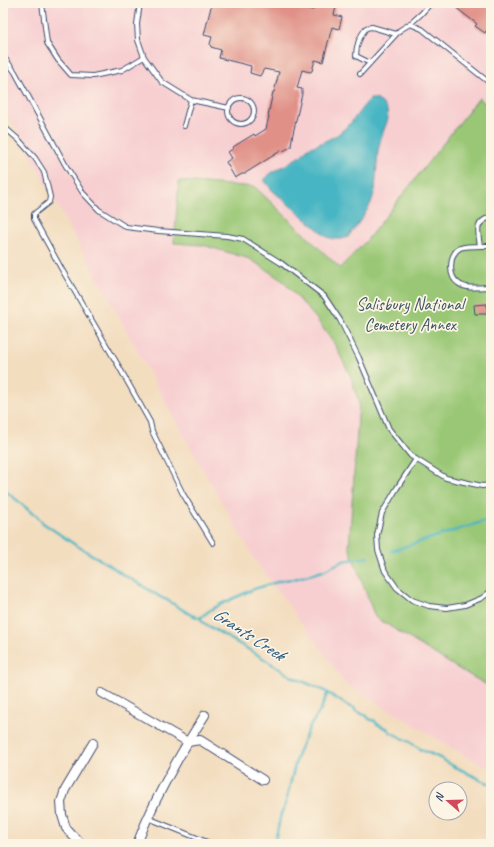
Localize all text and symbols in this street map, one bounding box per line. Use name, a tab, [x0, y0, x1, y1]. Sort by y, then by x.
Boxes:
park label: Salisbury National Cemetery Annex	[356, 294, 467, 335]
water label: Grants Creek	[209, 603, 292, 667]
north arrow	[428, 781, 468, 821]
text: N	[431, 790, 447, 803]

